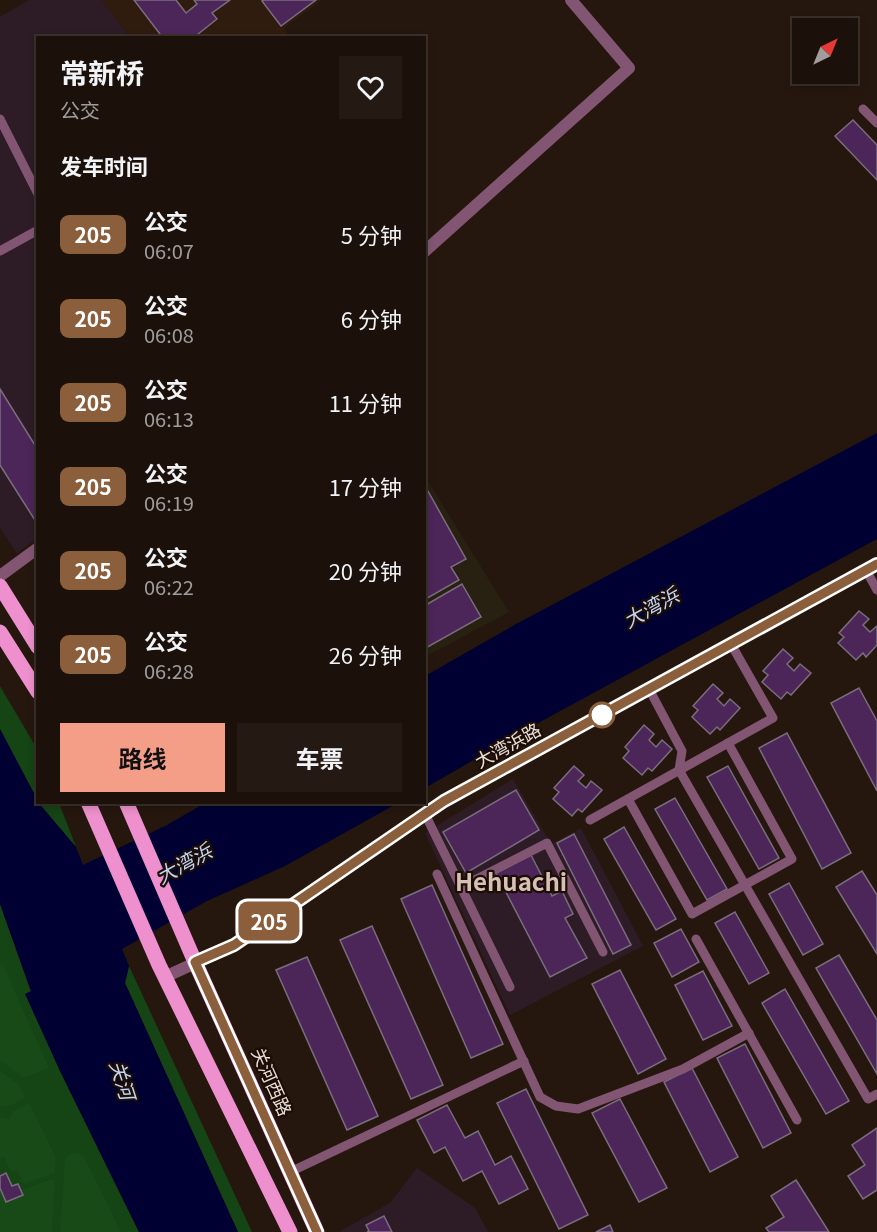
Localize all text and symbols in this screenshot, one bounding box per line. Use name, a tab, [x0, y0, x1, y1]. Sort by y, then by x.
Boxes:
north arrow	[792, 18, 858, 84]
map controls	[792, 18, 858, 84]
text: 常新桥	[60, 52, 144, 92]
button: heart	[339, 56, 402, 119]
text: 公交	[60, 95, 100, 124]
text: 发车时间	[60, 149, 148, 181]
text: 公交	[144, 204, 188, 236]
text: 5 分钟	[341, 218, 402, 250]
text: 205	[74, 219, 112, 249]
text: 06:07	[144, 236, 194, 265]
text: 公交	[144, 288, 188, 320]
text: 6 分钟	[341, 302, 402, 334]
text: 205	[74, 303, 112, 333]
text: 06:08	[144, 320, 194, 349]
text: 公交	[144, 372, 188, 404]
text: 11 分钟	[329, 386, 402, 418]
text: 205	[74, 387, 112, 417]
text: 06:13	[144, 404, 194, 433]
text: 公交	[144, 456, 188, 488]
text: 17 分钟	[329, 470, 402, 502]
text: 205	[74, 471, 112, 501]
text: 06:19	[144, 488, 194, 517]
text: 公交	[144, 540, 188, 572]
text: 20 分钟	[329, 554, 402, 586]
text: 205	[74, 555, 112, 585]
text: 06:22	[144, 572, 194, 601]
water label: 大湾浜	[617, 578, 685, 634]
text: 公交	[144, 624, 188, 656]
text: 26 分钟	[329, 638, 402, 670]
text: 205	[74, 639, 112, 669]
text: 06:28	[144, 656, 194, 685]
unlabelled marker	[589, 702, 615, 728]
street label: 大湾浜路	[469, 715, 545, 773]
button: 路线	[60, 723, 225, 792]
button: 车票	[237, 723, 402, 792]
water label: 大湾浜	[150, 834, 218, 890]
district label: Hehuachi	[455, 863, 567, 898]
line badge: 205	[234, 902, 304, 940]
text: 205	[250, 906, 288, 936]
street label: 关河西路	[246, 1043, 299, 1119]
water label: 关河	[103, 1056, 145, 1107]

